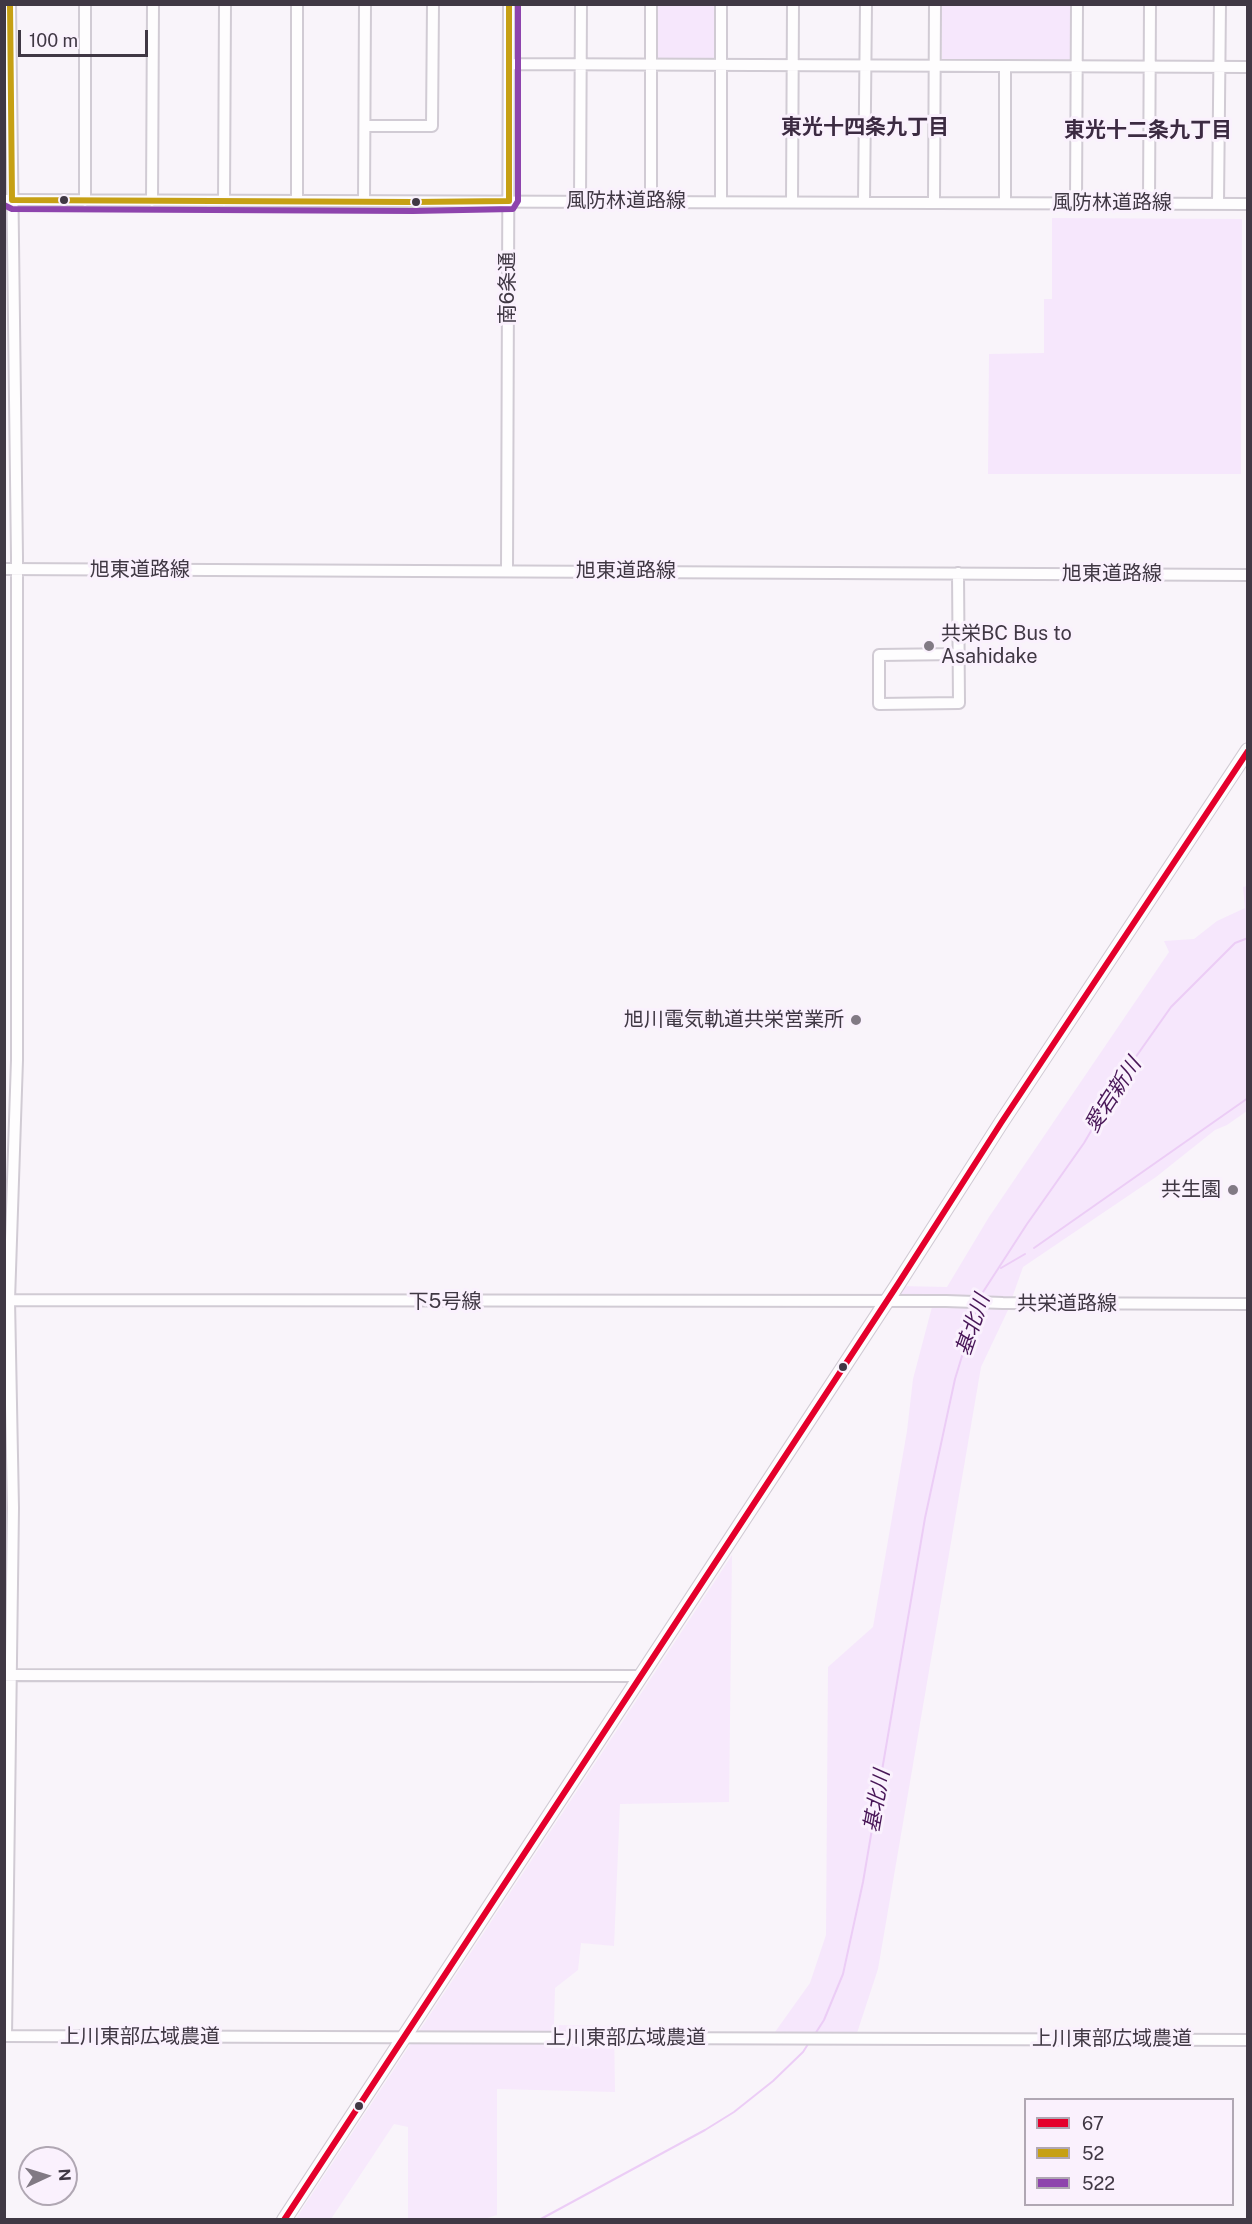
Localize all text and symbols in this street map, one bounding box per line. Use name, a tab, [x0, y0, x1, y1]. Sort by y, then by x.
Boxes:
scale bar	[21, 18, 152, 56]
text: 100 m	[29, 30, 78, 51]
district label: 東光十四条九丁目	[781, 115, 949, 141]
district label: 東光十二条九丁目	[1064, 118, 1232, 144]
street label: 風防林道路線	[566, 189, 686, 213]
street label: 風防林道路線	[1052, 191, 1172, 215]
unlabelled marker	[58, 194, 70, 206]
unlabelled marker	[410, 196, 422, 208]
street label: 南6条通	[496, 252, 520, 324]
street label: 旭東道路線	[90, 558, 190, 582]
street label: 旭東道路線	[576, 559, 676, 583]
street label: 旭東道路線	[1062, 562, 1162, 586]
place label: 共栄BC Bus to Asahidake	[941, 622, 1072, 669]
marker: 共栄BC Bus to Asahidake	[922, 639, 936, 653]
place label: 旭川電気軌道共栄営業所	[624, 1008, 844, 1032]
marker: 旭川電気軌道共栄営業所	[849, 1013, 863, 1027]
water label: 愛宕新川	[1080, 1053, 1146, 1137]
place label: 共生園	[1161, 1178, 1221, 1202]
marker: 共生園	[1226, 1183, 1240, 1197]
street label: 下5号線	[409, 1290, 481, 1314]
water label: 基北川	[951, 1291, 995, 1359]
street label: 共栄道路線	[1017, 1292, 1117, 1316]
unlabelled marker	[837, 1361, 849, 1373]
water label: 基北川	[859, 1768, 895, 1834]
street label: 上川東部広域農道	[60, 2025, 220, 2049]
street label: 上川東部広域農道	[546, 2026, 706, 2050]
street label: 上川東部広域農道	[1032, 2027, 1192, 2051]
legend	[1024, 2098, 1234, 2206]
unlabelled marker	[353, 2100, 365, 2112]
text: 67	[1082, 2113, 1104, 2134]
text: 52	[1082, 2143, 1104, 2164]
north arrow	[18, 2146, 78, 2206]
text: N	[55, 2168, 74, 2182]
text: 522	[1082, 2173, 1115, 2194]

